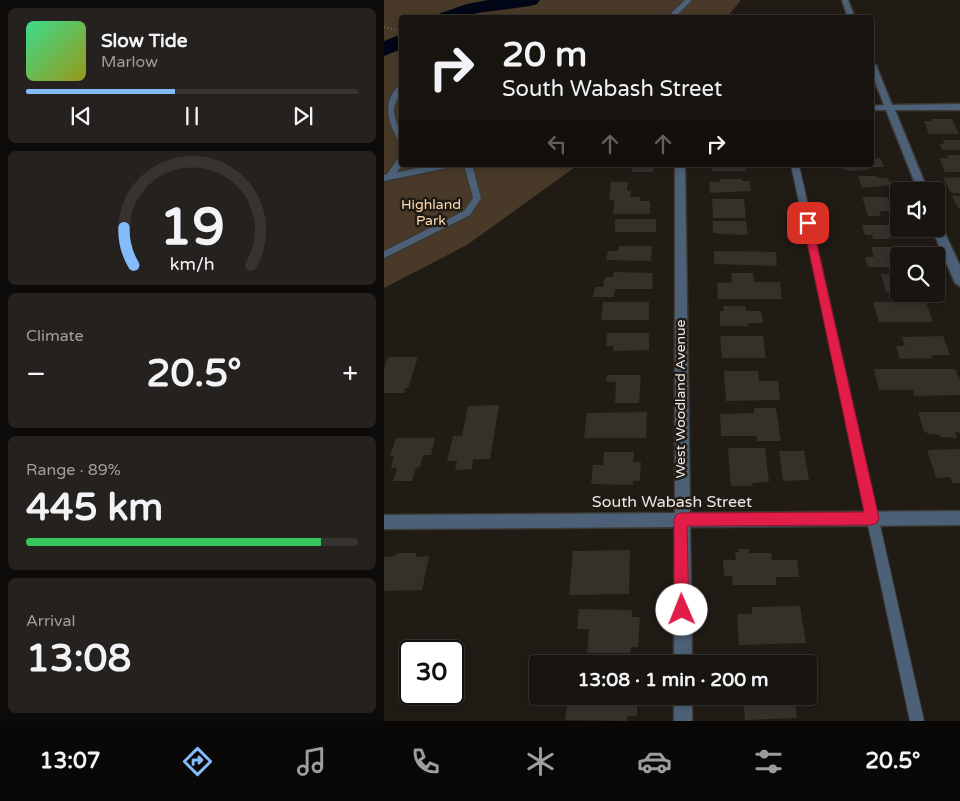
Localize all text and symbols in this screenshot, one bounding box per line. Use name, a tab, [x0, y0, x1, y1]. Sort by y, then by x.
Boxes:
text: Slow Tide	[101, 30, 188, 52]
text: 20 m	[502, 34, 587, 76]
icon: right	[419, 35, 484, 100]
text: Marlow	[101, 52, 158, 72]
text: South Wabash Street	[502, 76, 722, 102]
icon: previous	[67, 102, 95, 130]
icon: pause	[178, 102, 206, 130]
icon: next	[289, 102, 317, 130]
icon: left	[543, 130, 571, 158]
icon: ahead	[596, 130, 624, 158]
icon: ahead	[649, 130, 677, 158]
icon: right	[702, 130, 730, 158]
map controls	[890, 182, 945, 302]
button: sound	[890, 182, 945, 237]
text: 19	[159, 196, 225, 259]
park label: Highland Park	[401, 196, 461, 229]
pin	[787, 202, 829, 244]
icon: arrive	[794, 209, 822, 237]
button: search	[890, 247, 945, 302]
text: km/h	[170, 254, 214, 275]
street label: West Woodland Avenue	[672, 319, 689, 478]
text: Climate	[26, 326, 84, 346]
text: 20.5°	[147, 351, 242, 397]
text: −	[26, 357, 46, 391]
text: +	[342, 357, 358, 391]
text: Range · 89%	[26, 460, 121, 480]
text: 445 km	[26, 485, 163, 531]
street label: South Wabash Street	[592, 492, 752, 512]
position arrow	[655, 583, 707, 635]
text: Arrival	[26, 611, 75, 631]
text: 13:08	[26, 636, 131, 682]
speed limit sign: 30	[399, 640, 464, 705]
text: 13:08 · 1 min · 200 m	[577, 669, 769, 691]
icon: directions	[180, 744, 215, 779]
icon: music	[294, 744, 329, 779]
icon: phone	[408, 744, 443, 779]
icon: climate	[523, 744, 558, 779]
icon: car	[637, 744, 672, 779]
icon: filters	[751, 744, 786, 779]
text: 13:07	[40, 748, 101, 774]
text: 20.5°	[865, 748, 920, 774]

